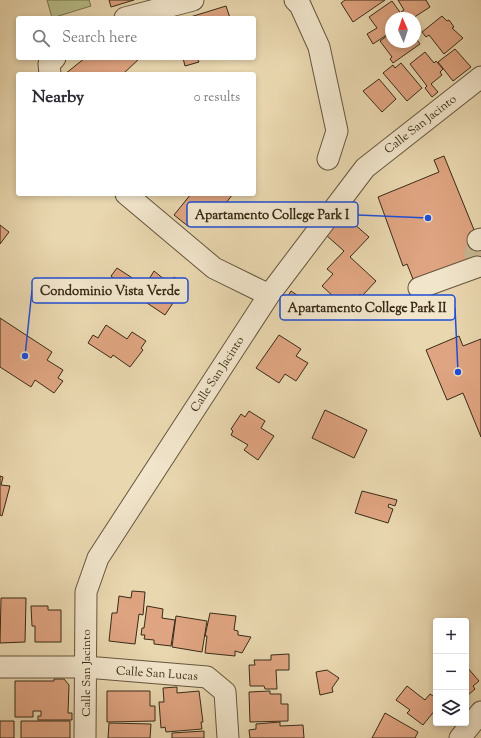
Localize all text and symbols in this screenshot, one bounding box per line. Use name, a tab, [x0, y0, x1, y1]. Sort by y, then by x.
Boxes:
north arrow	[385, 12, 421, 48]
search box	[16, 16, 256, 60]
icon: search	[30, 27, 52, 49]
text: Search here	[62, 28, 137, 49]
text: Nearby	[32, 86, 84, 110]
text: 0 results	[194, 89, 240, 107]
street label: Calle San Jacinto	[381, 91, 461, 159]
callout: Apartamento College Park I	[187, 202, 358, 227]
text: Apartamento College Park I	[195, 207, 350, 225]
callout: Condominio Vista Verde	[32, 278, 188, 303]
text: Condominio Vista Verde	[40, 283, 180, 301]
callout: Apartamento College Park II	[280, 295, 455, 320]
text: Apartamento College Park II	[288, 300, 447, 318]
street label: Calle San Jacinto	[186, 333, 249, 416]
map controls	[433, 618, 469, 726]
button: +	[433, 618, 469, 654]
street label: Calle San Jacinto	[78, 629, 96, 717]
button: −	[433, 654, 469, 690]
street label: Calle San Lucas	[115, 662, 199, 686]
button: layers	[433, 690, 469, 726]

